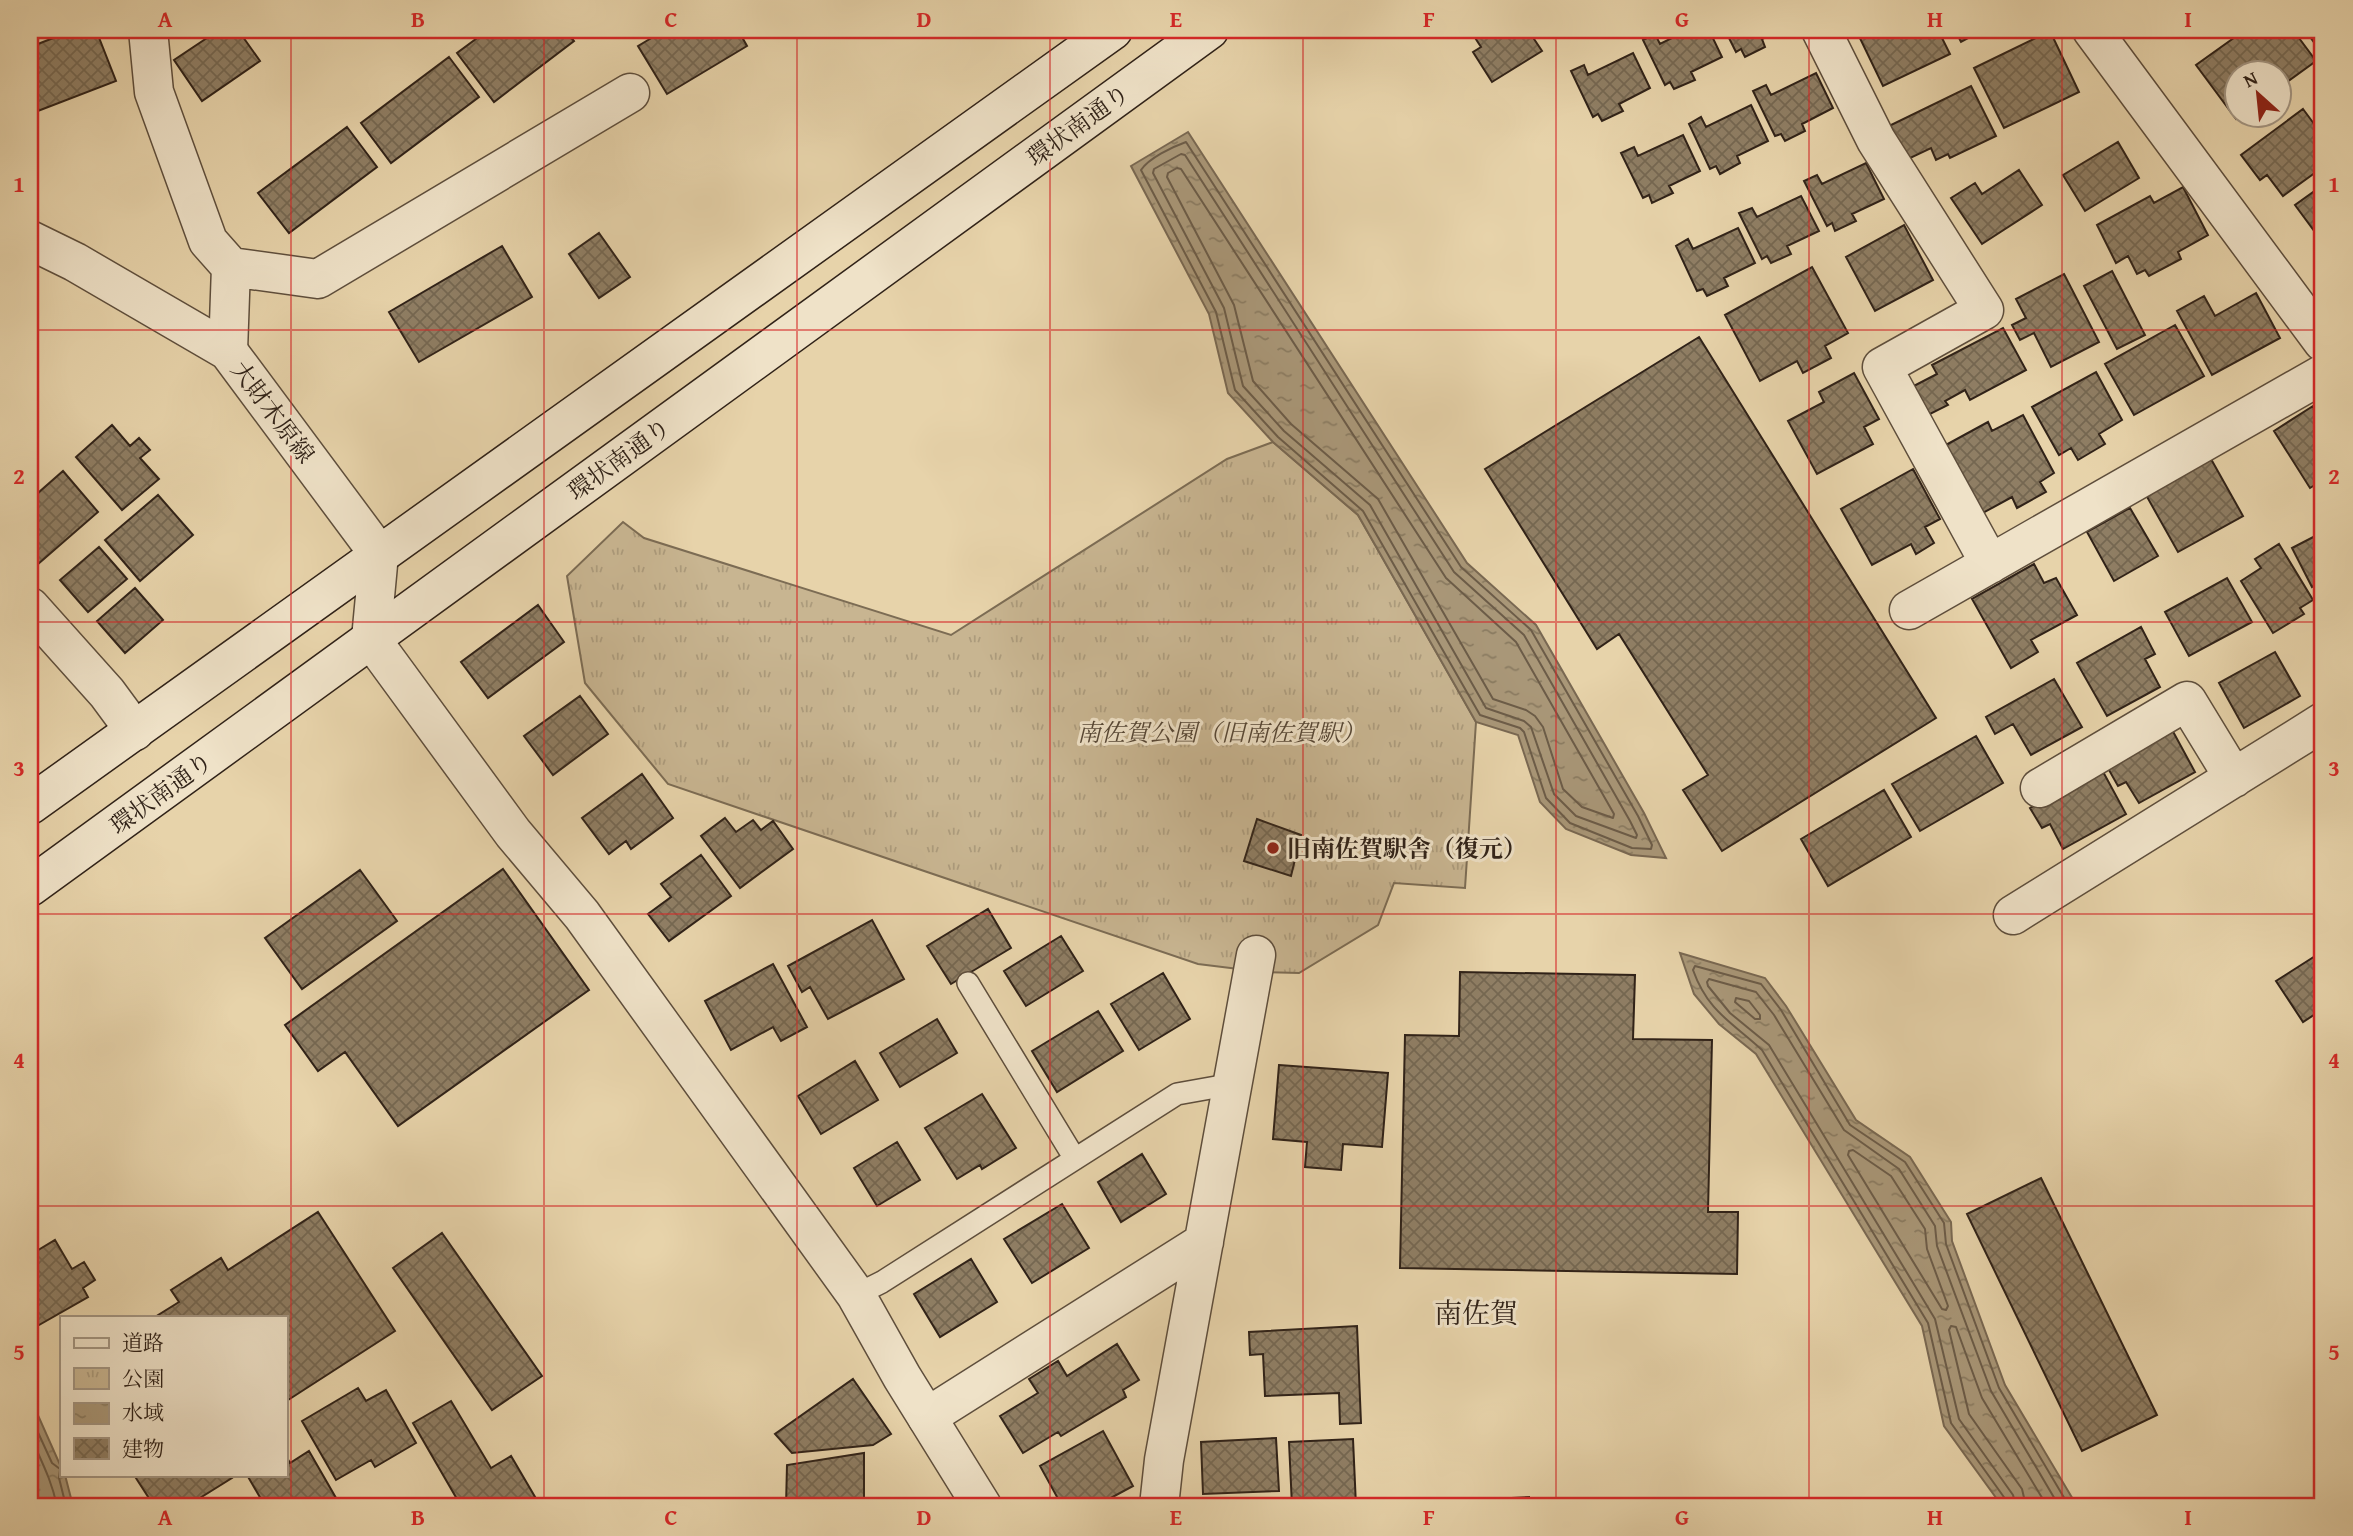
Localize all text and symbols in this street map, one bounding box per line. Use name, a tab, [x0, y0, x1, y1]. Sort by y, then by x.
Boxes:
text: A	[158, 2, 173, 35]
text: B	[411, 2, 425, 35]
text: C	[664, 2, 678, 35]
text: D	[917, 2, 932, 35]
text: E	[1170, 2, 1182, 35]
text: F	[1423, 2, 1435, 35]
text: G	[1675, 2, 1689, 35]
text: H	[1927, 2, 1943, 35]
text: I	[2184, 2, 2192, 35]
north arrow	[2224, 60, 2294, 130]
text: N	[2238, 63, 2263, 94]
street label: 環状南通り	[1019, 76, 1137, 174]
text: 1	[13, 167, 25, 200]
text: 1	[2328, 167, 2340, 200]
street label: 大財木原線	[223, 354, 323, 470]
street label: 環状南通り	[560, 410, 678, 508]
text: 2	[13, 459, 25, 492]
text: 2	[2328, 459, 2340, 492]
park label: 南佐賀公園（旧南佐賀駅）	[1077, 715, 1365, 750]
street label: 環状南通り	[102, 744, 220, 842]
text: 3	[13, 751, 25, 784]
text: 3	[2328, 751, 2340, 784]
place label: 旧南佐賀駅舎（復元）	[1287, 831, 1527, 866]
marker: 旧南佐賀駅舎（復元）	[1265, 840, 1281, 856]
text: 4	[13, 1043, 25, 1076]
text: 4	[2328, 1043, 2340, 1076]
district label: 南佐賀	[1434, 1292, 1518, 1333]
legend	[60, 1316, 287, 1476]
text: 道路	[122, 1327, 164, 1358]
text: 5	[13, 1335, 25, 1368]
text: 5	[2328, 1335, 2340, 1368]
text: 公園	[122, 1363, 164, 1394]
text: 水域	[122, 1397, 164, 1428]
text: 建物	[122, 1433, 164, 1464]
text: A	[158, 1500, 173, 1533]
text: B	[411, 1500, 425, 1533]
text: C	[664, 1500, 678, 1533]
text: D	[917, 1500, 932, 1533]
text: E	[1170, 1500, 1182, 1533]
text: F	[1423, 1500, 1435, 1533]
text: G	[1675, 1500, 1689, 1533]
text: H	[1927, 1500, 1943, 1533]
text: I	[2184, 1500, 2192, 1533]

